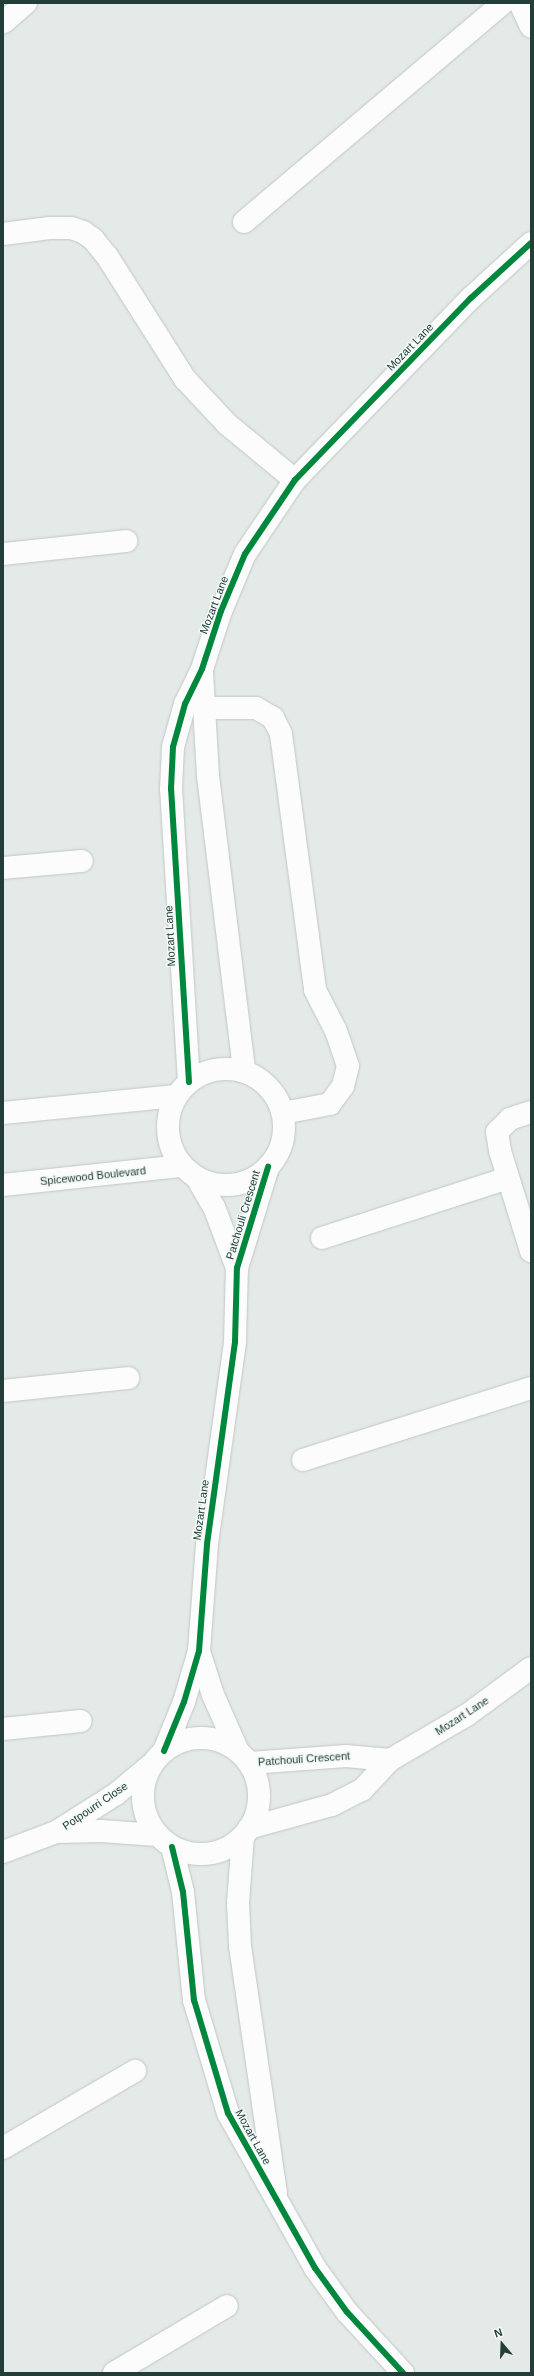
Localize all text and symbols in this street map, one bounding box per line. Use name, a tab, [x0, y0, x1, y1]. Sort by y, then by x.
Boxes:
street label: Mozart Lane	[384, 320, 436, 374]
street label: Mozart Lane	[197, 574, 231, 636]
street label: Mozart Lane	[162, 905, 178, 967]
street label: Spicewood Boulevard	[39, 1164, 147, 1188]
street label: Patchouli Crescent	[223, 1169, 263, 1261]
street label: Mozart Lane	[190, 1479, 212, 1541]
street label: Mozart Lane	[433, 1694, 491, 1738]
street label: Patchouli Crescent	[257, 1749, 351, 1769]
street label: Potpourri Close	[60, 1779, 130, 1833]
street label: Mozart Lane	[232, 2107, 274, 2167]
north arrow	[482, 2324, 522, 2364]
text: N	[492, 2326, 504, 2340]

